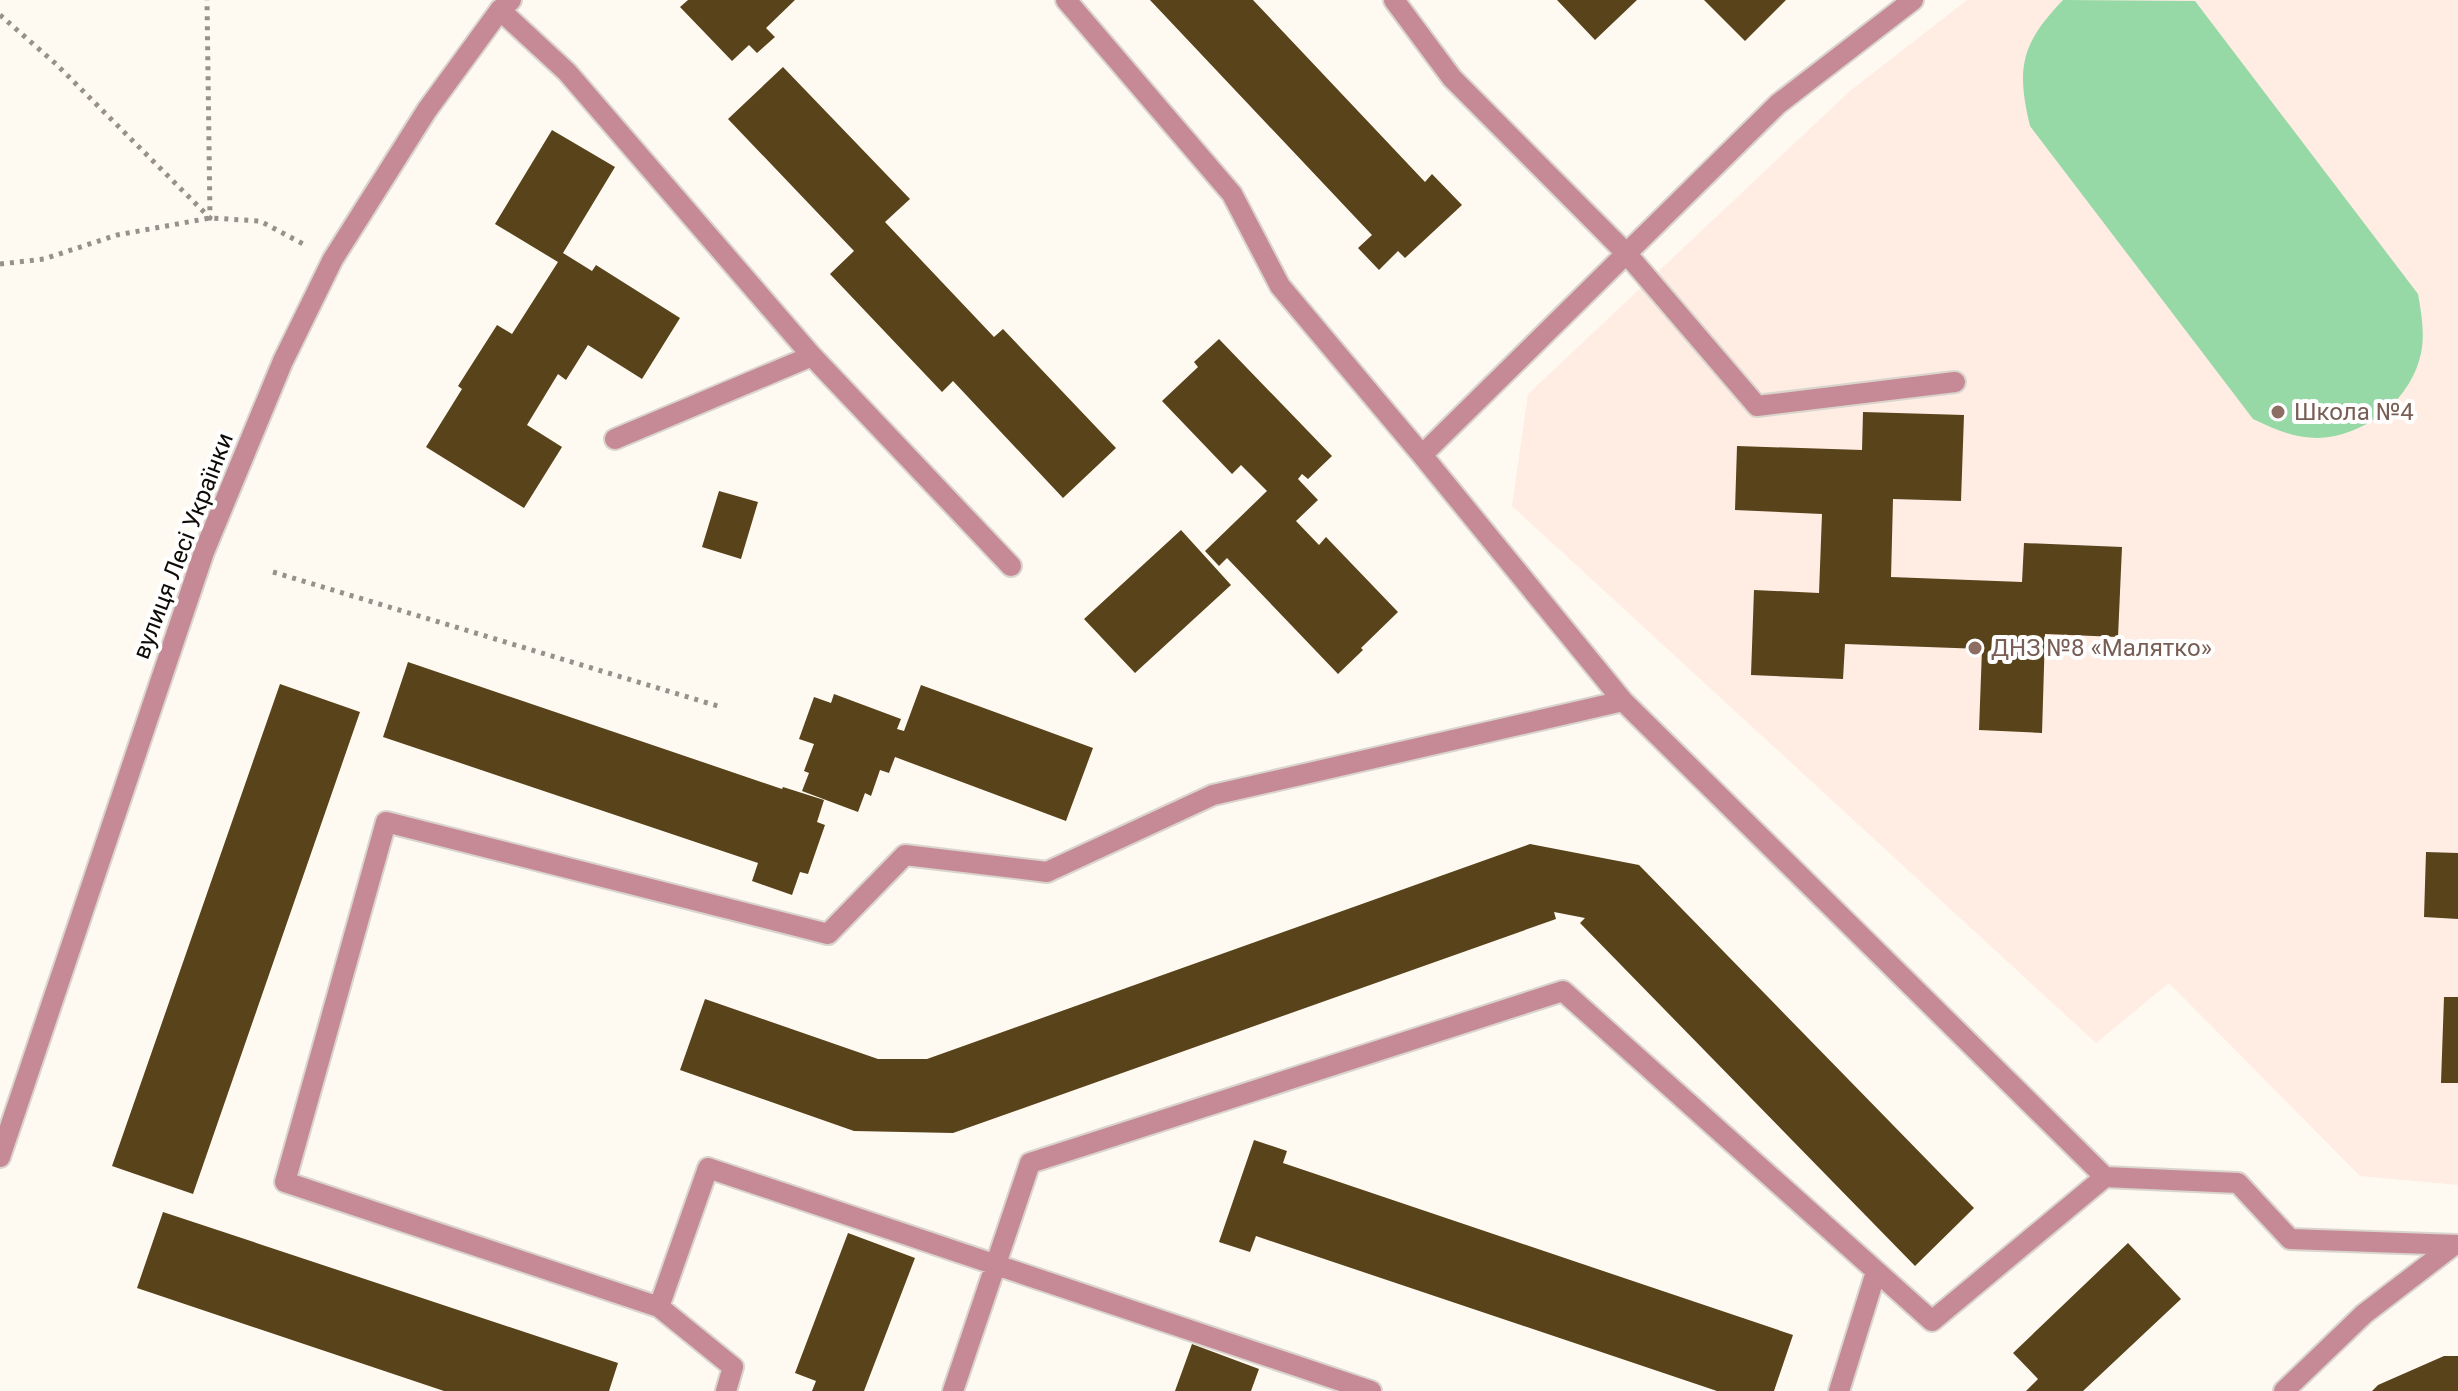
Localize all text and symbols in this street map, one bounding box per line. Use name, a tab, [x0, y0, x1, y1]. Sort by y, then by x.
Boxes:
place label: Школа №4	[2294, 398, 2414, 426]
marker: Школа №4	[2269, 403, 2287, 421]
street label: вулиця Лесі Українки	[127, 429, 239, 663]
place label: ДНЗ №8 «Малятко»	[1991, 634, 2212, 662]
marker: ДНЗ №8 «Малятко»	[1966, 639, 1984, 657]

